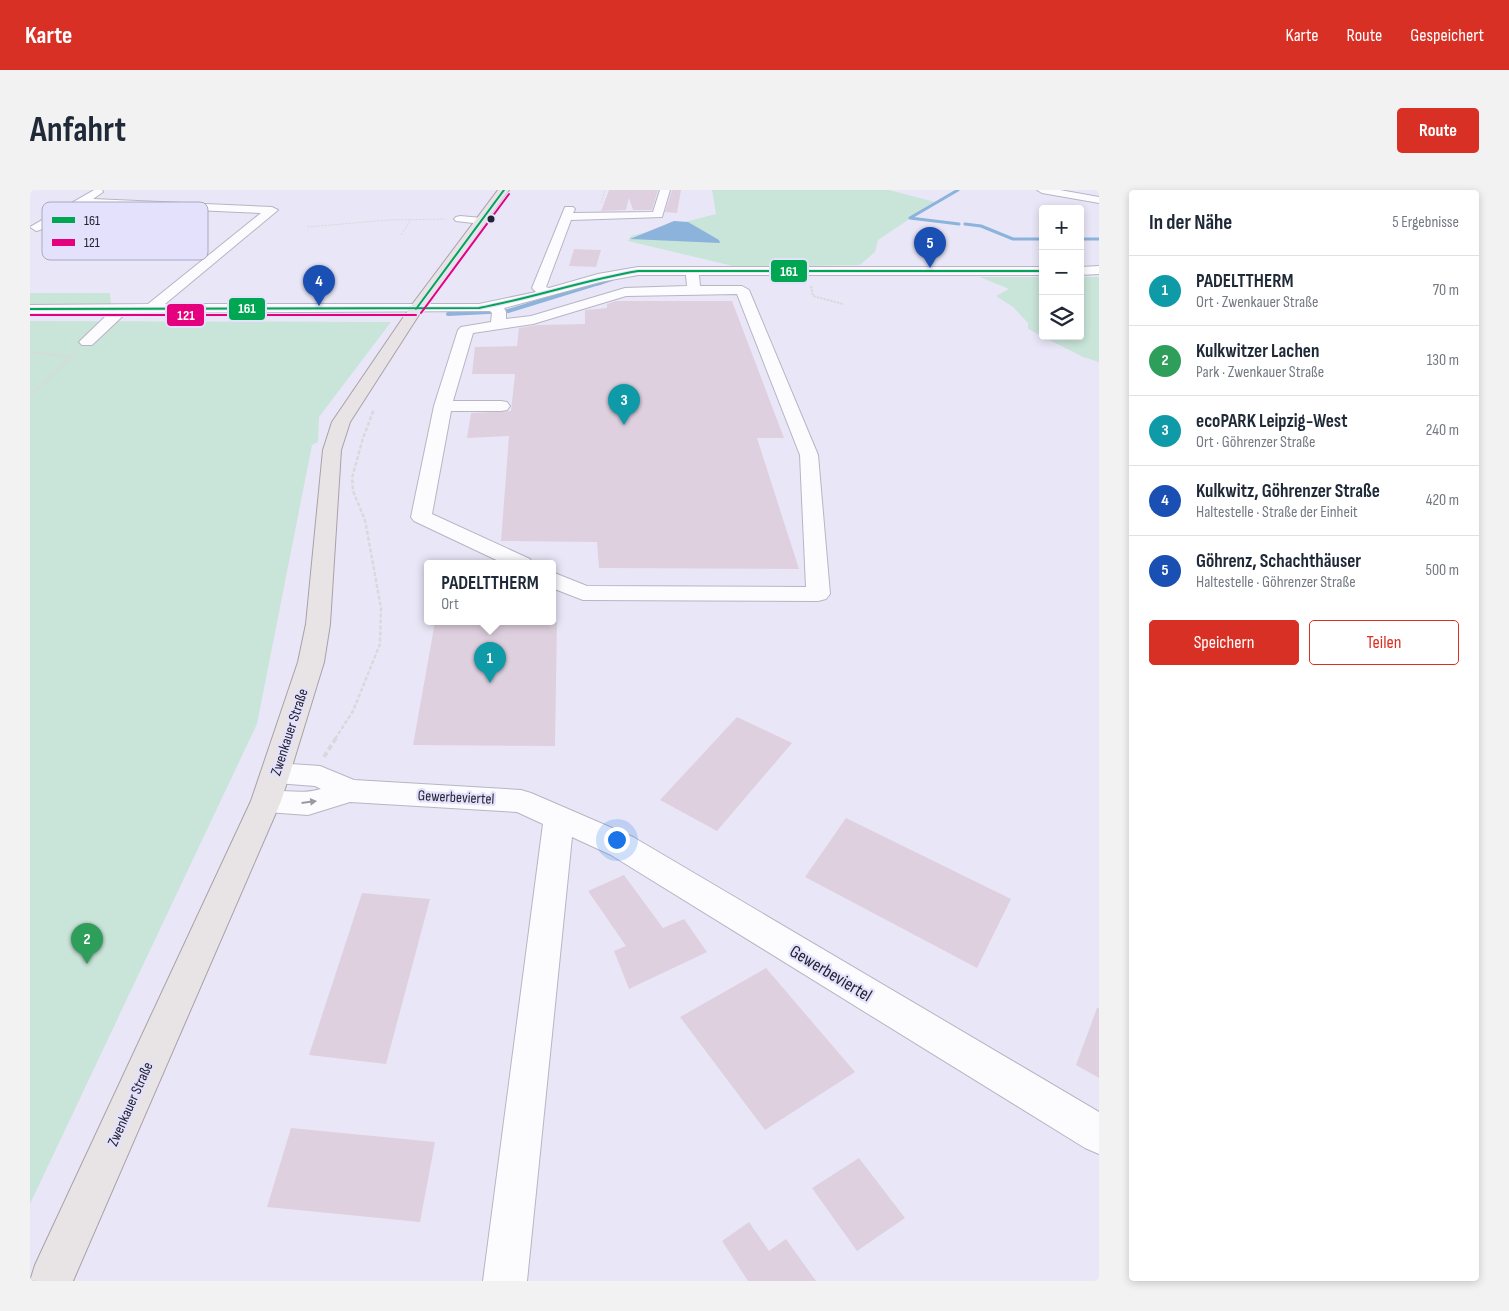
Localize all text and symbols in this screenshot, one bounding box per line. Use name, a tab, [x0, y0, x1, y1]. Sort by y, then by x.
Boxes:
text: Karte	[25, 21, 72, 50]
text: Karte	[1286, 25, 1319, 46]
text: Route	[1347, 25, 1382, 46]
text: Gespeichert	[1410, 25, 1484, 46]
button: Route	[1397, 108, 1479, 153]
text: Anfahrt	[30, 109, 126, 152]
legend	[42, 202, 208, 260]
map controls	[1039, 205, 1084, 340]
button: +	[1039, 205, 1084, 250]
text: In der Nähe	[1149, 210, 1232, 235]
text: 161	[84, 212, 100, 229]
text: 5 Ergebnisse	[1392, 213, 1459, 232]
unlabelled marker	[486, 214, 496, 224]
pin: 5	[914, 227, 946, 268]
text: 121	[84, 234, 100, 251]
button: −	[1039, 250, 1084, 295]
line badge: 161	[770, 259, 808, 283]
text: 161	[780, 263, 798, 280]
pin: 4	[303, 265, 335, 306]
text: PADELTTHERM	[1196, 270, 1294, 293]
text: 1	[1162, 281, 1168, 300]
text: 70 m	[1433, 281, 1459, 300]
text: Ort · Zwenkauer Straße	[1196, 293, 1318, 312]
button: layers	[1039, 295, 1084, 340]
line badge: 161	[228, 297, 266, 321]
text: 161	[238, 300, 256, 317]
line badge: 121	[166, 303, 205, 327]
text: 121	[177, 307, 195, 324]
text: Kulkwitzer Lachen	[1196, 340, 1319, 363]
text: 2	[1161, 351, 1169, 370]
text: 130 m	[1427, 351, 1459, 370]
text: Park · Zwenkauer Straße	[1196, 363, 1324, 382]
pin: 3	[608, 384, 640, 425]
text: ecoPARK Leipzig-West	[1196, 410, 1347, 433]
text: 3	[1161, 421, 1169, 440]
text: 240 m	[1426, 421, 1459, 440]
text: Ort · Göhrenzer Straße	[1196, 433, 1315, 452]
text: Kulkwitz, Göhrenzer Straße	[1196, 480, 1380, 503]
text: 4	[1161, 491, 1169, 510]
text: 420 m	[1426, 491, 1459, 510]
text: Haltestelle · Straße der Einheit	[1196, 503, 1358, 522]
text: Göhrenz, Schachthäuser	[1196, 550, 1361, 573]
popup	[424, 560, 556, 625]
text: 5	[1161, 561, 1169, 580]
text: 500 m	[1425, 561, 1459, 580]
text: PADELTTHERM	[441, 572, 539, 595]
text: Haltestelle · Göhrenzer Straße	[1196, 573, 1356, 592]
text: Ort	[441, 595, 459, 614]
button: Speichern	[1149, 620, 1299, 665]
button: Teilen	[1309, 620, 1459, 665]
pin: 1	[474, 642, 506, 683]
street label: Zwenkauer Straße	[266, 686, 312, 778]
street label: Gewerbeviertel	[417, 786, 495, 809]
one-way arrow	[301, 798, 317, 806]
your location	[604, 827, 630, 853]
pin: 2	[71, 923, 103, 964]
street label: Gewerbeviertel	[786, 941, 876, 1006]
street label: Zwenkauer Straße	[103, 1059, 158, 1149]

